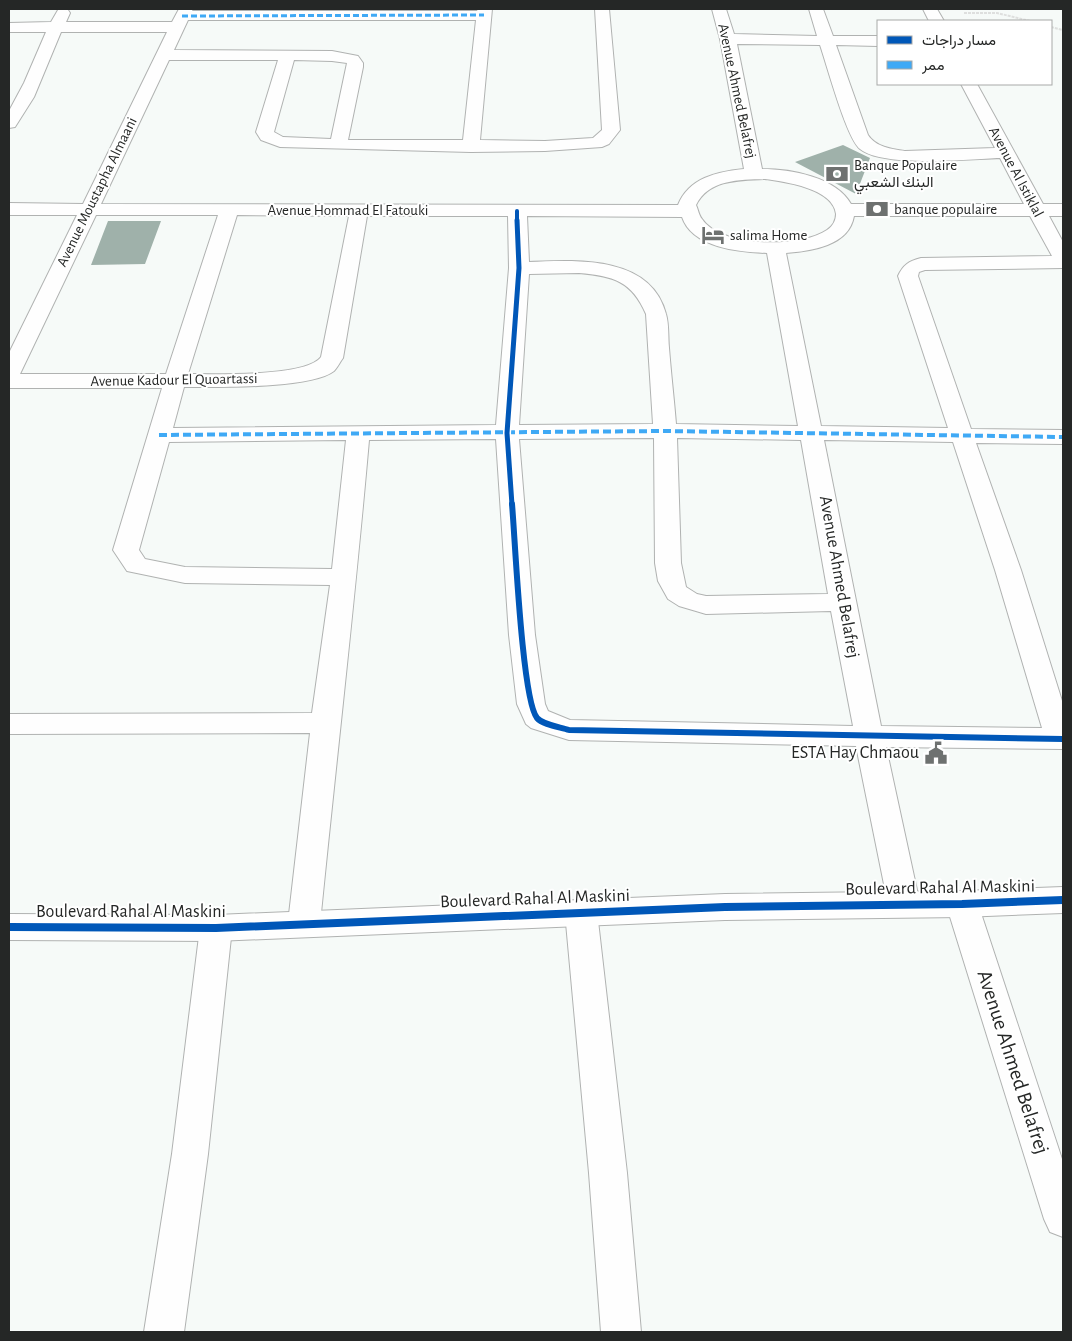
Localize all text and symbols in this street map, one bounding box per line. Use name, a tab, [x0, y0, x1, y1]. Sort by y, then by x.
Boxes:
legend	[877, 20, 1052, 85]
street label: Avenue Ahmed Belafrej	[715, 22, 759, 160]
text: مسار دراجات	[922, 33, 996, 49]
text: ممر	[921, 58, 944, 74]
street label: Avenue Moustapha Almaani	[54, 115, 140, 269]
street label: Avenue Al Istiklal	[986, 124, 1046, 220]
place label: Banque Populaire البنك الشعبي	[854, 158, 957, 195]
bank icon: Banque Populaire البنك الشعبي	[824, 161, 850, 187]
bank icon: banque populaire	[864, 196, 890, 222]
place label: banque populaire	[894, 202, 997, 217]
street label: Avenue Hommad El Fatouki	[268, 203, 428, 218]
hotel icon: salima Home	[700, 222, 726, 248]
place label: salima Home	[730, 228, 807, 243]
street label: Avenue Kadour El Quoartassi	[90, 371, 258, 389]
street label: Avenue Ahmed Belafrej	[816, 494, 862, 660]
public building icon: ESTA Hay Chmaou	[923, 740, 949, 766]
place label: ESTA Hay Chmaou	[791, 744, 919, 762]
street label: Boulevard Rahal Al Maskini	[845, 877, 1035, 899]
street label: Boulevard Rahal Al Maskini	[440, 887, 630, 911]
street label: Boulevard Rahal Al Maskini	[36, 903, 226, 921]
street label: Avenue Ahmed Belafrej	[973, 967, 1053, 1157]

